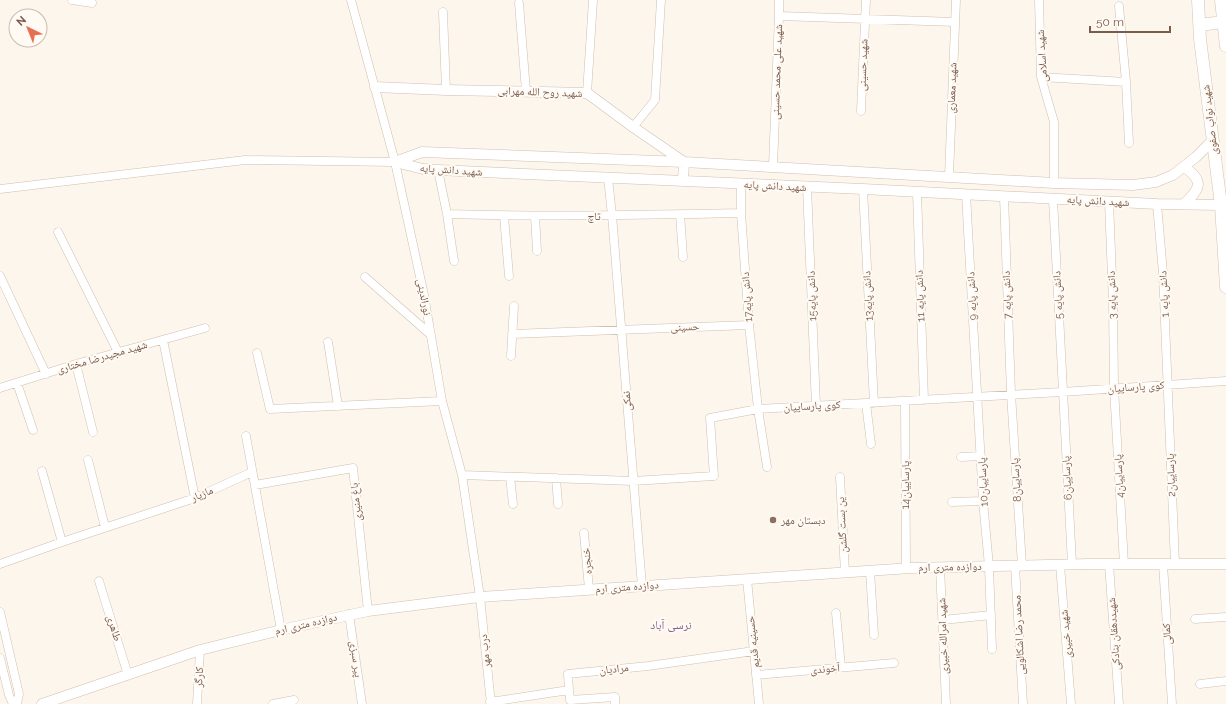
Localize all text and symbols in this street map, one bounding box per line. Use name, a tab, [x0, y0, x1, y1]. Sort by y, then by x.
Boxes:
north arrow	[8, 8, 48, 48]
scale bar	[1090, 8, 1170, 34]
text: N	[14, 13, 29, 29]
text: 50 m	[1096, 15, 1124, 29]
street label: شهید علی محمد حسینی	[769, 24, 785, 120]
street label: شهید اسلامی	[1034, 29, 1050, 83]
street label: شهید حسینی	[856, 39, 870, 91]
street label: شهید معماری	[945, 62, 959, 114]
street label: شهید روح الله مهرابی	[497, 84, 583, 100]
street label: شهید نواب صفوی	[1199, 84, 1221, 156]
street label: شهید دانش پایه	[419, 161, 483, 179]
street label: شهید دانش پایه	[743, 178, 807, 194]
street label: شهید دانش پایه	[1066, 193, 1130, 209]
street label: تاچ	[587, 210, 602, 223]
street label: دانش پایه 11	[913, 269, 927, 322]
street label: دانش پایه15	[805, 270, 819, 321]
street label: دانش پایه13	[860, 270, 876, 321]
street label: دانش پایه 7	[1000, 270, 1014, 319]
street label: دانش پایه 5	[1050, 270, 1066, 319]
street label: دانش پایه 3	[1105, 270, 1119, 319]
street label: دانش پایه 1	[1156, 270, 1172, 318]
street label: دانش پایه17	[739, 271, 755, 322]
street label: دانش پایه 9	[964, 271, 980, 321]
street label: نورالدینی	[414, 278, 434, 316]
street label: حسینی	[670, 320, 700, 334]
street label: شهید مجیدرضا مختاری	[55, 338, 149, 376]
street label: کوی پارساییان	[1107, 378, 1165, 396]
street label: نمکی	[620, 390, 634, 412]
street label: کوی پارساییان	[783, 398, 841, 414]
street label: پارساییان2	[1164, 453, 1178, 497]
street label: پارساییان4	[1111, 454, 1127, 498]
street label: پارساییان6	[1059, 455, 1075, 501]
street label: پارساییان10	[975, 457, 991, 507]
street label: پارساییان8	[1008, 457, 1024, 503]
street label: پارساییان14	[899, 461, 912, 509]
street label: باغ منیری	[348, 482, 364, 522]
street label: مازیار	[188, 484, 215, 505]
street label: ین بست گلشن	[834, 496, 850, 553]
place label: دبستان مهر	[780, 514, 826, 527]
marker: دبستان مهر	[768, 515, 778, 525]
street label: خنجره	[579, 547, 595, 575]
street label: دوازده متری ارم	[918, 560, 982, 574]
street label: دوازده متری ارم	[595, 578, 660, 596]
street label: محمد رضا اشکالویی	[1010, 595, 1028, 675]
street label: شهیددهقان بنادکی	[1105, 597, 1123, 671]
street label: شهید امرالله خبیری	[935, 598, 951, 674]
street label: شهید خبیری	[1057, 609, 1075, 659]
street label: دوازده متری ارم	[274, 610, 339, 637]
street label: طاهری	[104, 613, 124, 643]
street label: حسینیه قدیم	[744, 615, 763, 669]
district label: نرسی آباد	[650, 618, 692, 632]
street label: کمالی	[1160, 622, 1174, 645]
street label: درب مهر	[477, 633, 493, 669]
street label: پیر سبزی	[347, 640, 365, 678]
street label: مرادیان	[599, 661, 629, 677]
street label: آخوندی	[810, 661, 841, 677]
street label: کارگر	[192, 666, 206, 689]

